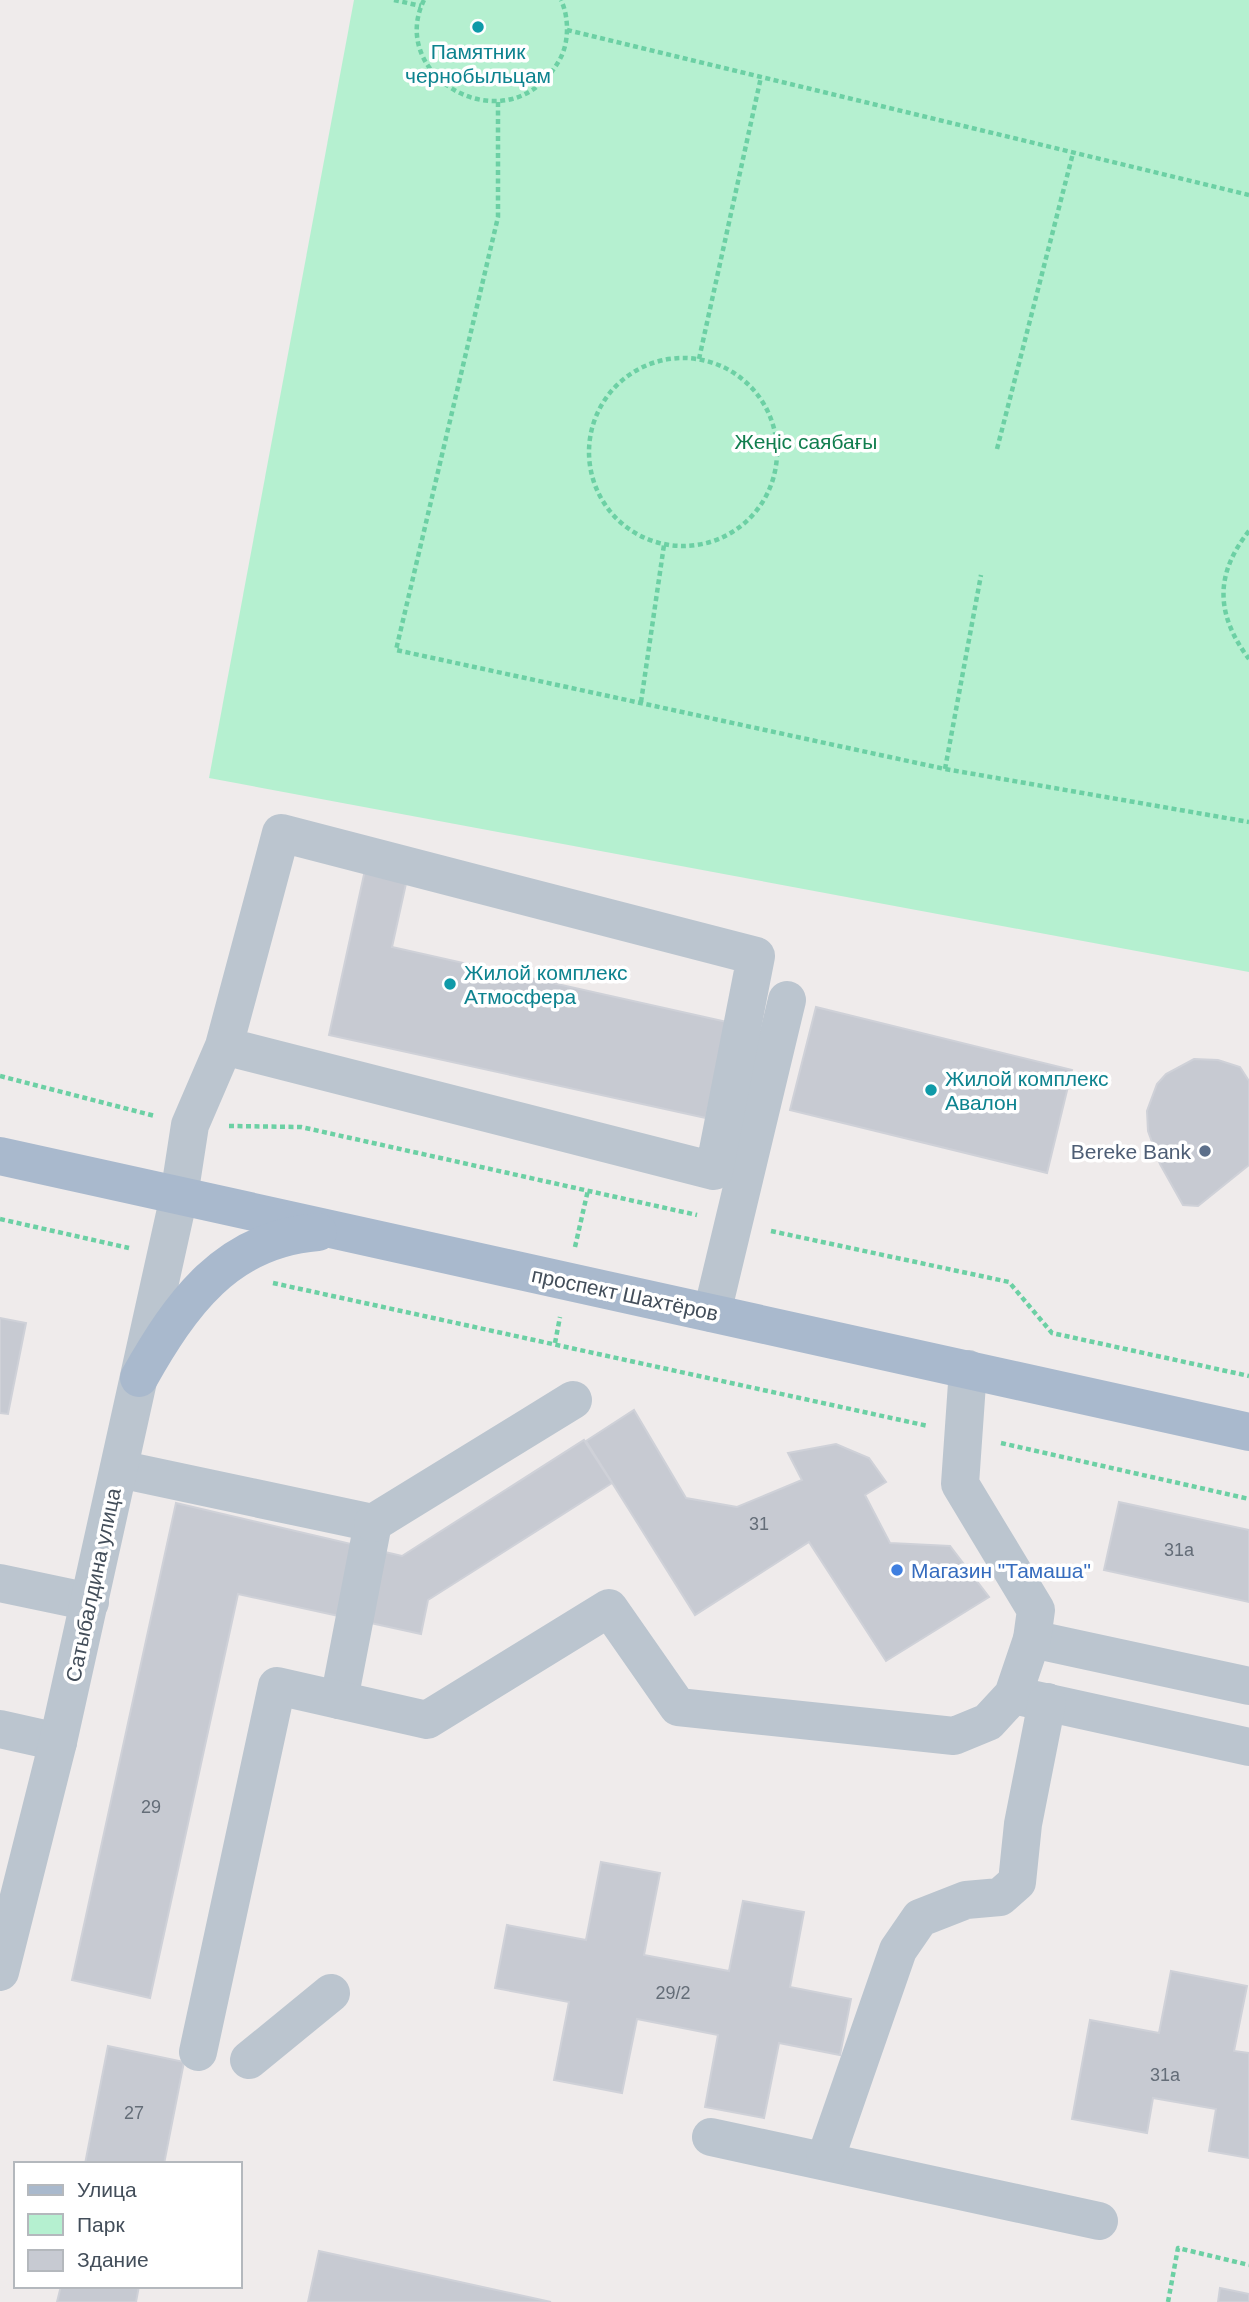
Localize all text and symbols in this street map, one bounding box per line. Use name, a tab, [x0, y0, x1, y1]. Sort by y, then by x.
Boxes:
marker: Памятник чернобыльцам	[470, 19, 486, 35]
place label: Памятник чернобыльцам	[405, 40, 551, 87]
park label: Жеңіс саябағы	[735, 430, 877, 453]
place label: Жилой комплекс Атмосфера	[464, 961, 628, 1008]
marker: Жилой комплекс Атмосфера	[442, 976, 458, 992]
place label: Жилой комплекс Авалон	[945, 1067, 1109, 1114]
marker: Жилой комплекс Авалон	[923, 1082, 939, 1098]
place label: Bereke Bank	[1071, 1140, 1191, 1163]
marker: Bereke Bank	[1197, 1143, 1213, 1159]
street label: проспект Шахтёров	[530, 1263, 720, 1325]
street label: Сатыбалдина улица	[61, 1486, 125, 1684]
house number: 31	[749, 1514, 769, 1534]
house number: 31а	[1164, 1540, 1195, 1560]
place label: Магазин "Тамаша"	[911, 1559, 1091, 1582]
marker: Магазин "Тамаша"	[889, 1562, 905, 1578]
house number: 29	[141, 1797, 161, 1817]
house number: 29/2	[655, 1983, 691, 2003]
house number: 31а	[1150, 2065, 1181, 2085]
house number: 27	[124, 2103, 144, 2123]
legend	[14, 2162, 242, 2288]
text: Улица	[77, 2178, 137, 2201]
text: Парк	[77, 2213, 125, 2236]
text: Здание	[77, 2248, 149, 2271]

